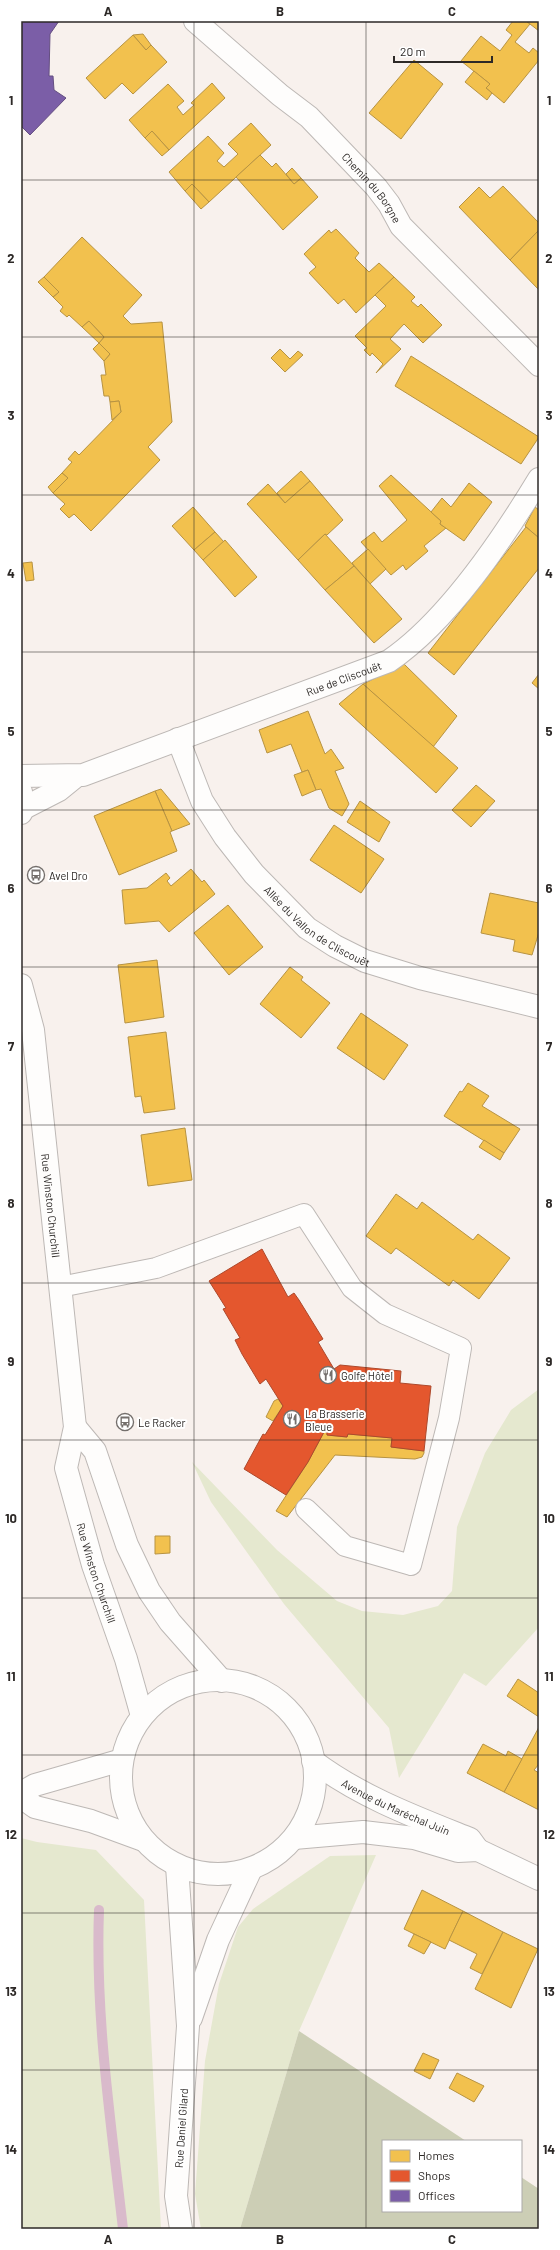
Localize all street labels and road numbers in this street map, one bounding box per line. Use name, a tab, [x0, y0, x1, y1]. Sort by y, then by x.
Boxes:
street label: Chemin du Borgne	[340, 150, 404, 225]
street label: Rue de Cliscouët	[304, 658, 383, 698]
street label: Allée du Vallon de Cliscouët	[262, 882, 372, 969]
street label: Rue Winston Churchill	[40, 1153, 64, 1258]
street label: Rue Winston Churchill	[75, 1521, 119, 1624]
street label: Avenue du Maréchal Juin	[340, 1776, 452, 1837]
street label: Rue Daniel Gilard	[172, 2088, 190, 2168]

